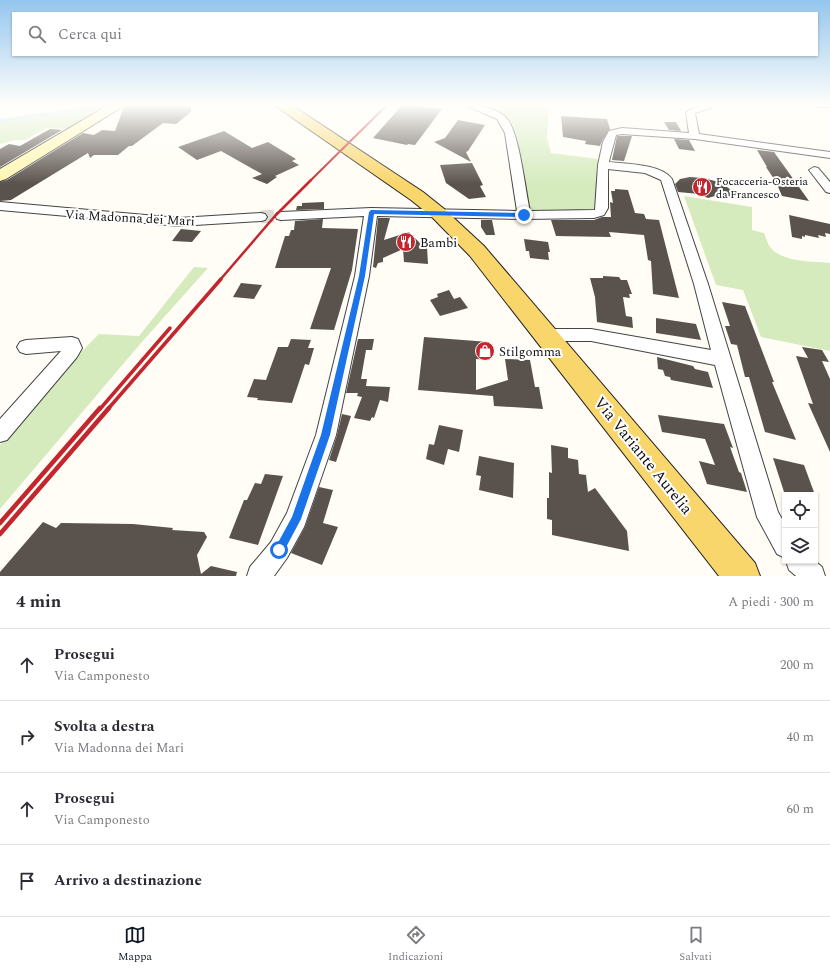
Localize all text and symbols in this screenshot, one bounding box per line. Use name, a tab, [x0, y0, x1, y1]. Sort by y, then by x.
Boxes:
search box	[12, 12, 818, 56]
icon: search	[26, 23, 48, 45]
text: Cerca qui	[58, 23, 122, 46]
place label: Focacceria-Osteria da Francesco	[716, 173, 809, 203]
restaurant icon: Focacceria-Osteria da Francesco	[691, 176, 713, 198]
street label: Via Madonna dei Mari	[65, 205, 195, 231]
route end	[515, 206, 533, 224]
restaurant icon: Bambi	[395, 231, 417, 253]
place label: Bambi	[420, 233, 457, 253]
shop icon: Stilgomma	[474, 340, 496, 362]
place label: Stilgomma	[499, 342, 562, 362]
street label: Via Variante Aurelia	[588, 391, 699, 520]
map controls	[782, 492, 818, 564]
button: locate	[782, 492, 818, 528]
button: layers	[782, 528, 818, 564]
route start	[270, 541, 288, 559]
text: 4 min	[16, 589, 61, 615]
text: A piedi · 300 m	[728, 592, 814, 612]
text: Prosegui	[54, 643, 115, 666]
icon: ahead	[16, 654, 38, 676]
text: 200 m	[780, 655, 814, 675]
text: Via Camponesto	[54, 666, 150, 686]
text: Svolta a destra	[54, 715, 155, 738]
icon: right	[16, 726, 38, 748]
text: 40 m	[787, 727, 814, 747]
text: Via Madonna dei Mari	[54, 738, 184, 758]
text: Prosegui	[54, 787, 115, 810]
icon: ahead	[16, 798, 38, 820]
text: 60 m	[787, 799, 814, 819]
text: Via Camponesto	[54, 810, 150, 830]
text: Arrivo a destinazione	[54, 869, 202, 892]
icon: arrive	[16, 870, 38, 892]
tab: Mappa	[118, 924, 152, 965]
tab: Indicazioni	[388, 924, 443, 965]
tab: Salvati	[679, 924, 712, 965]

